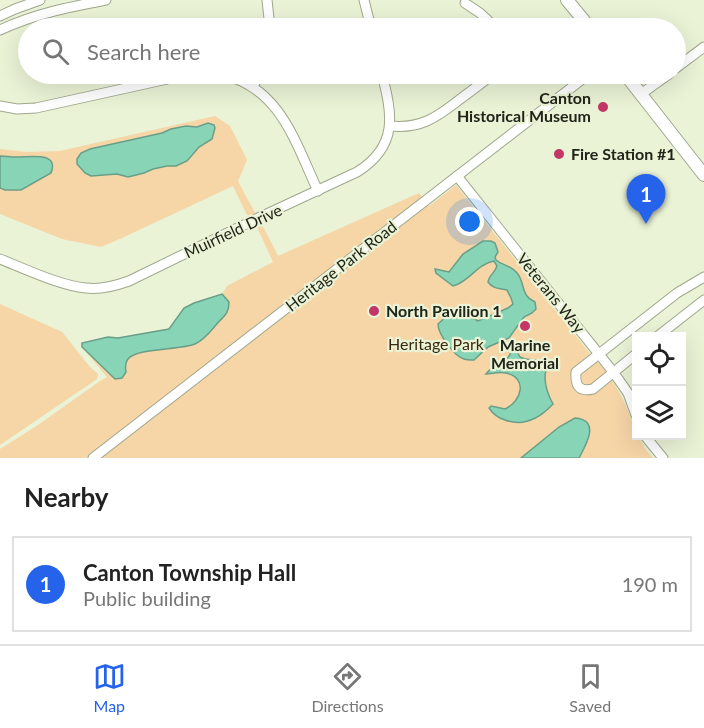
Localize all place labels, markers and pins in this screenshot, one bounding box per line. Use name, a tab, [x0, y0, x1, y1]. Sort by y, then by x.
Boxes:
place label: Canton Historical Museum	[457, 88, 591, 125]
marker: Canton Historical Museum	[596, 100, 610, 114]
place label: Fire Station #1	[571, 144, 676, 163]
marker: Fire Station #1	[552, 147, 566, 161]
pin: 1	[626, 174, 666, 224]
place label: North Pavilion 1	[386, 301, 502, 320]
marker: North Pavilion 1	[367, 304, 381, 318]
marker: Marine Memorial	[518, 319, 532, 333]
place label: Marine Memorial	[491, 335, 559, 372]

